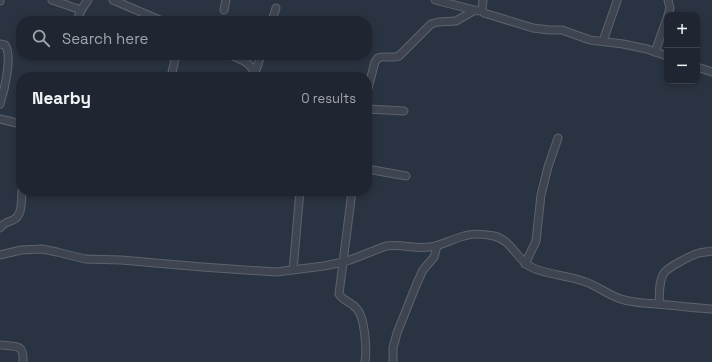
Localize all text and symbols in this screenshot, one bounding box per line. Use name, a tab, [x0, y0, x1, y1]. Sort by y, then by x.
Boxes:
map controls	[664, 12, 700, 84]
button: +	[664, 12, 700, 48]
search box	[16, 16, 372, 60]
icon: search	[30, 27, 52, 49]
text: Search here	[62, 29, 148, 48]
button: −	[664, 48, 700, 84]
text: Nearby	[32, 87, 91, 109]
text: 0 results	[301, 90, 356, 107]

